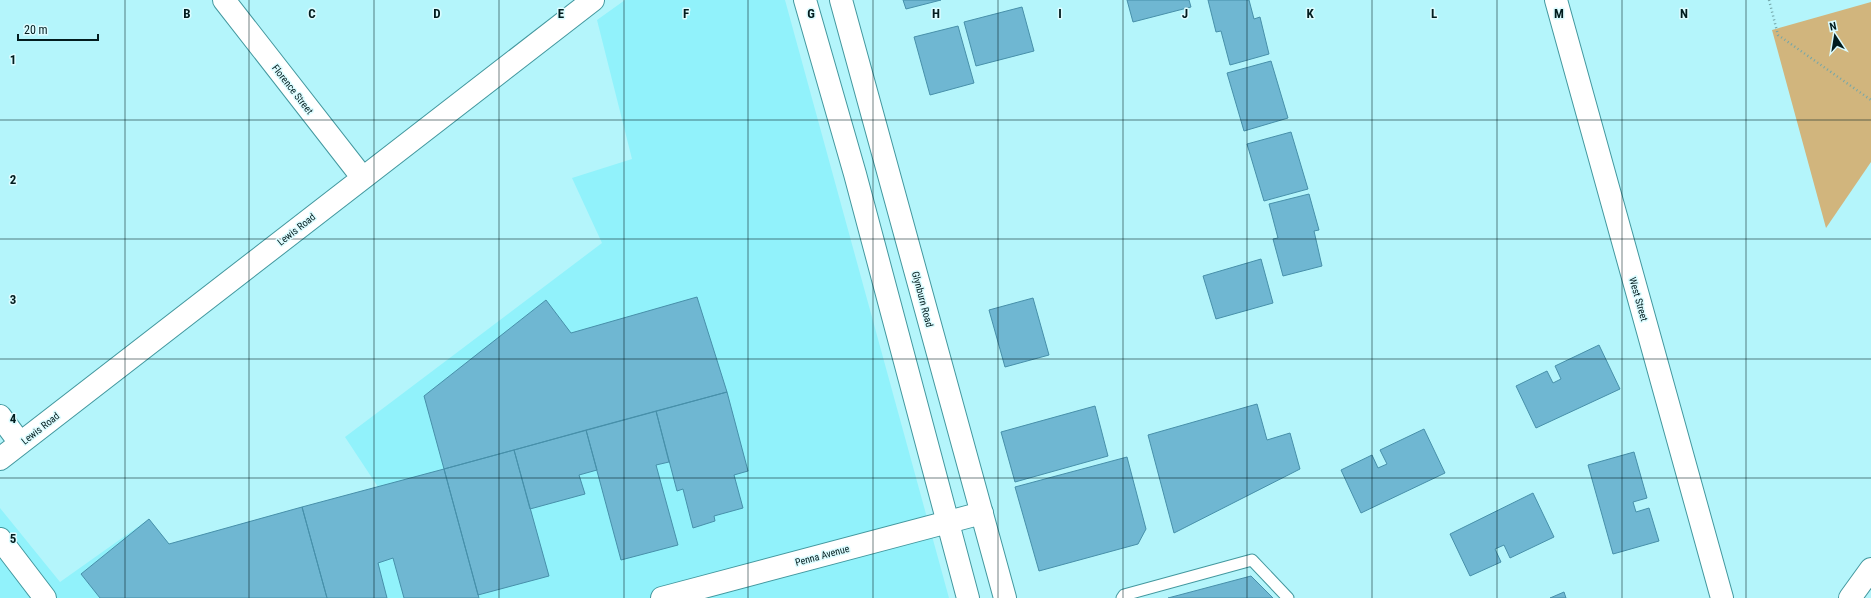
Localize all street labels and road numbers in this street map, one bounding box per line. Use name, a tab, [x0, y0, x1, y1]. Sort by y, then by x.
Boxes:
street label: Florence Street	[270, 62, 315, 116]
street label: Lewis Road	[275, 211, 318, 248]
street label: Glynburn Road	[910, 270, 935, 328]
street label: West Street	[1627, 276, 1650, 323]
street label: Lewis Road	[19, 410, 62, 447]
street label: Penna Avenue	[794, 543, 851, 568]

